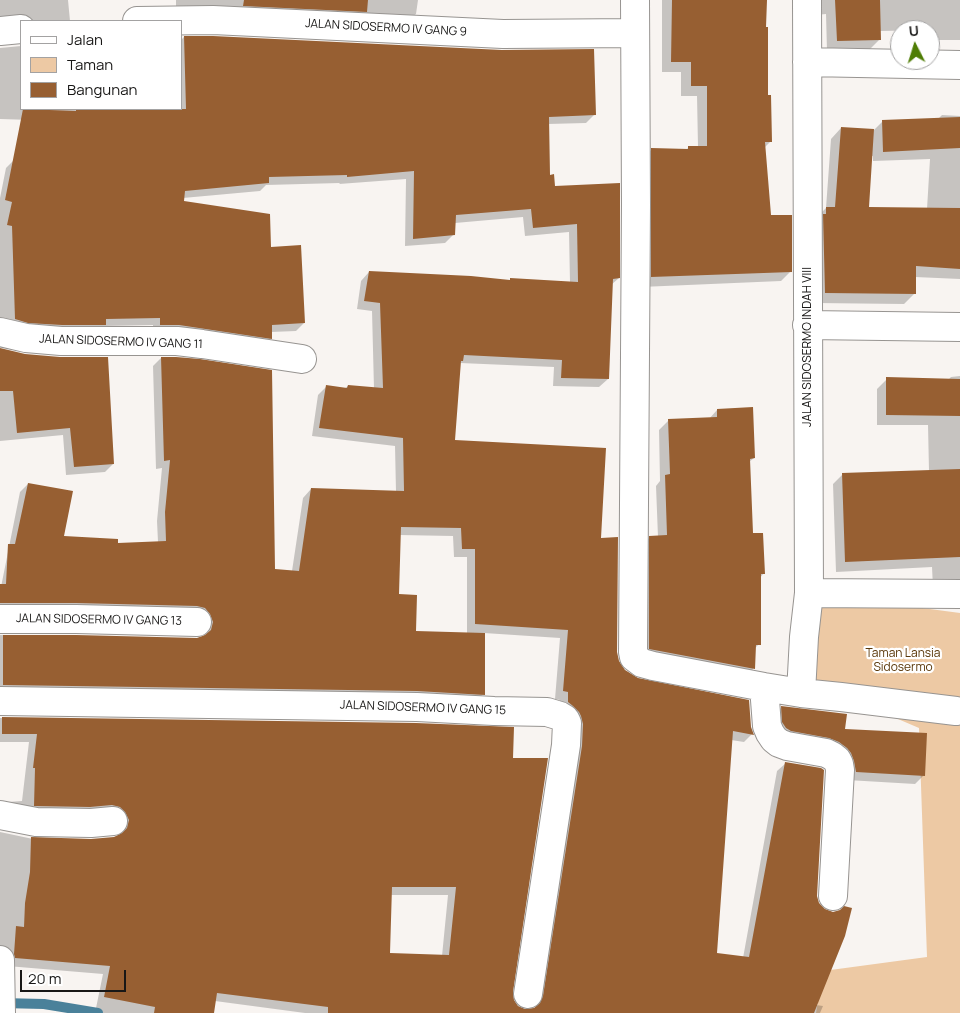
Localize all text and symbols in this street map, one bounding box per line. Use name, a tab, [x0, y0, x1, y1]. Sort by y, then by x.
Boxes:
street label: JALAN SIDOSERMO IV GANG 9	[305, 17, 467, 39]
legend	[20, 20, 182, 110]
north arrow	[890, 20, 940, 70]
text: U	[908, 21, 920, 40]
text: Jalan	[67, 29, 103, 50]
text: Taman	[67, 54, 113, 75]
text: Bangunan	[67, 79, 137, 100]
street label: JALAN SIDOSERMO INDAH VIII	[801, 267, 815, 427]
street label: JALAN SIDOSERMO IV GANG 11	[39, 332, 203, 352]
street label: JALAN SIDOSERMO IV GANG 13	[16, 611, 182, 629]
park label: Taman Lansia Sidosermo	[865, 647, 941, 675]
street label: JALAN SIDOSERMO IV GANG 15	[340, 698, 506, 718]
scale bar	[22, 960, 129, 992]
text: 20 m	[28, 968, 61, 989]

